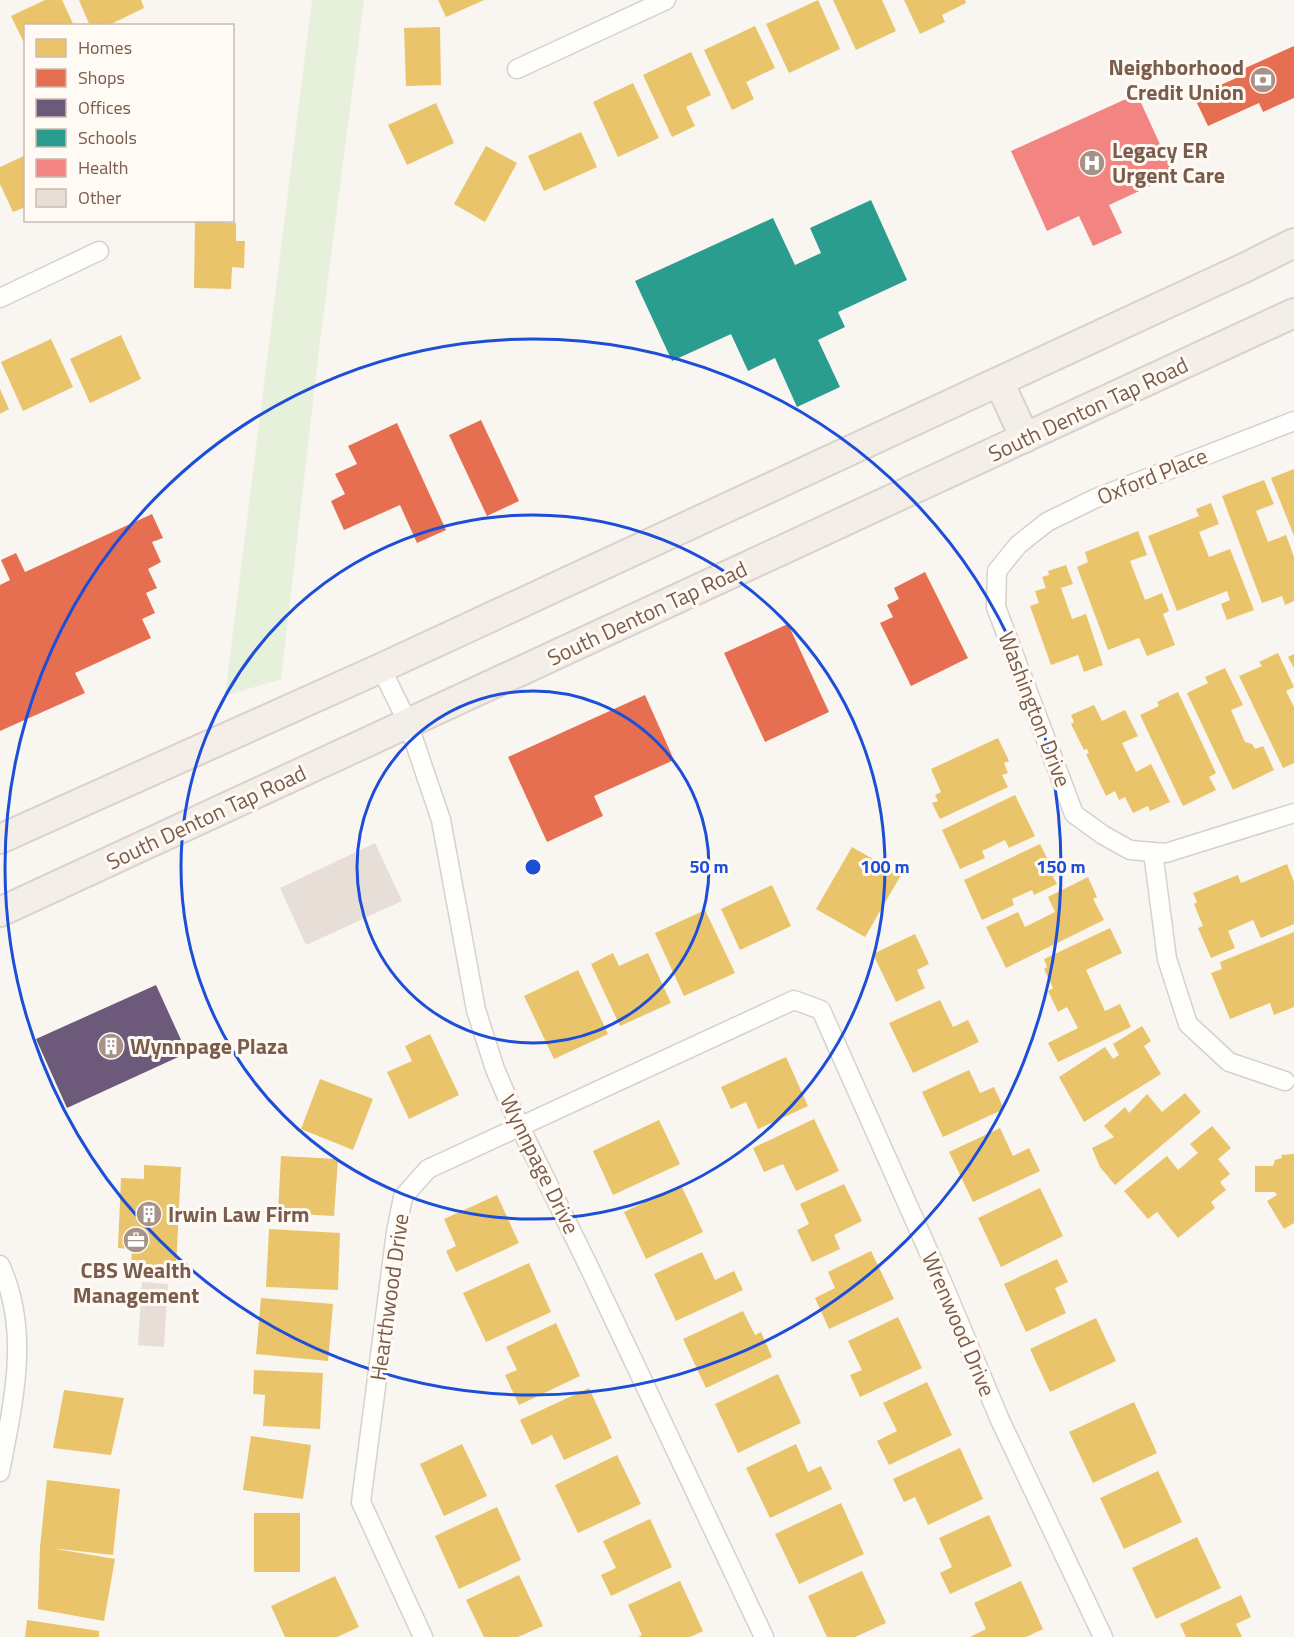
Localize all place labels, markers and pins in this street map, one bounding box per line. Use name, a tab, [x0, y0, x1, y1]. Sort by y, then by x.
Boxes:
place label: Neighborhood Credit Union	[1109, 50, 1244, 109]
bank icon: Neighborhood Credit Union	[1248, 65, 1278, 95]
place label: Legacy ER Urgent Care	[1112, 133, 1225, 192]
hospital icon: Legacy ER Urgent Care	[1077, 148, 1107, 178]
centre of rings	[523, 857, 543, 877]
place label: Wynnpage Plaza	[130, 1029, 288, 1063]
building icon: Wynnpage Plaza	[96, 1031, 126, 1061]
place label: Irwin Law Firm	[168, 1197, 310, 1231]
building icon: Irwin Law Firm	[134, 1199, 164, 1229]
office icon: CBS Wealth Management	[121, 1225, 151, 1255]
place label: CBS Wealth Management	[73, 1253, 199, 1312]

